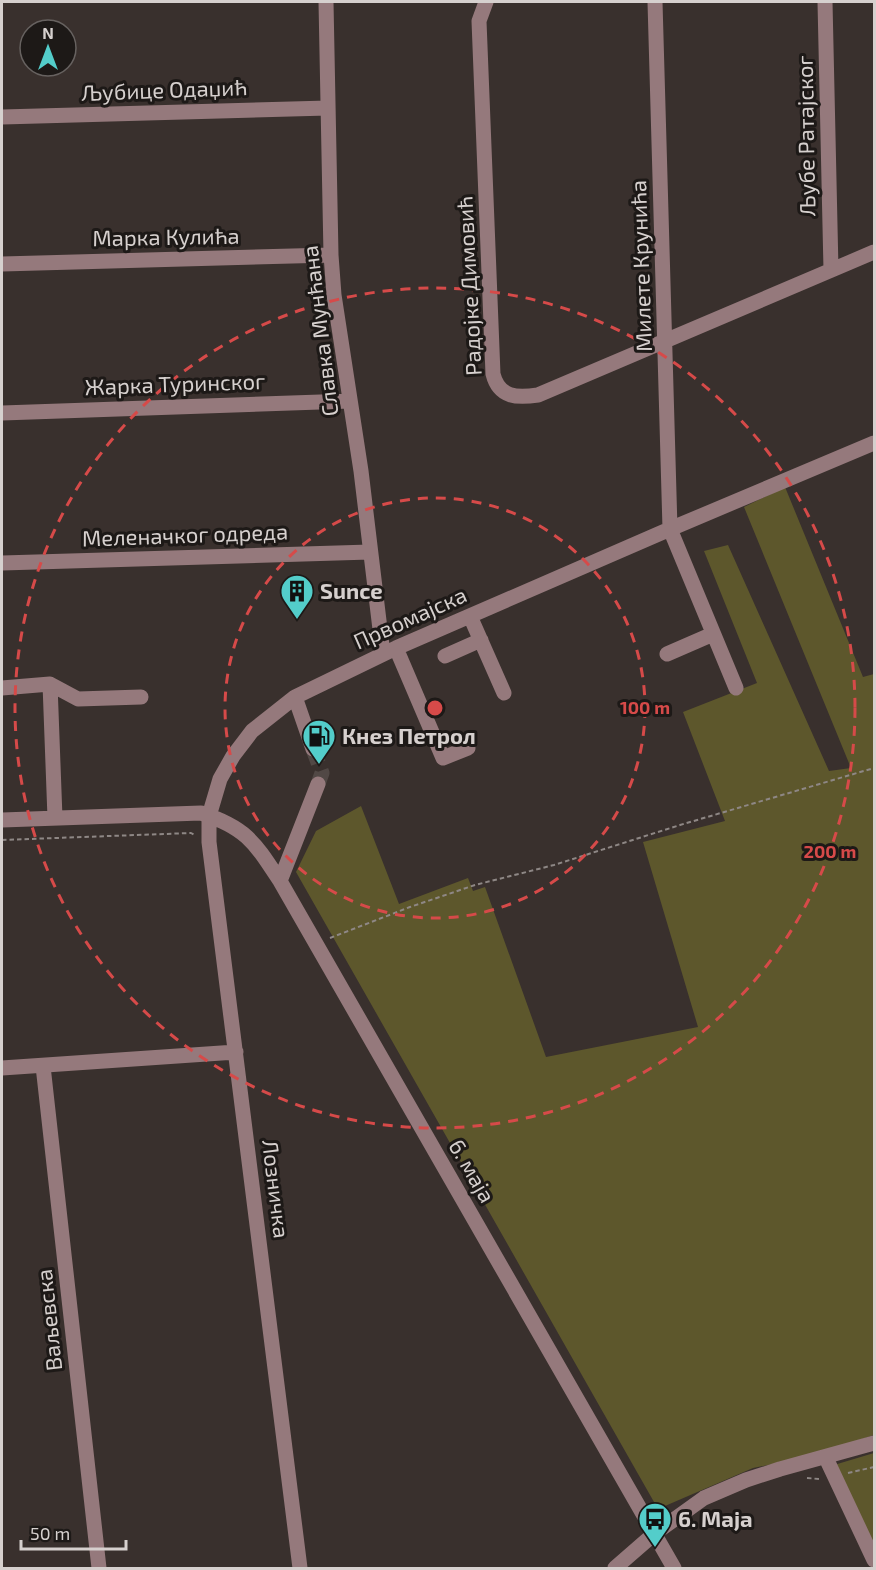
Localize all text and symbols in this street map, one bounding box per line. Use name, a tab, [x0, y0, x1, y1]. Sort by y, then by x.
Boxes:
north arrow	[18, 18, 78, 78]
text: N	[42, 23, 54, 42]
street label: Љубе Ратајског	[791, 55, 820, 217]
street label: Љубице Одаџић	[80, 73, 248, 106]
street label: Милете Крунића	[624, 180, 657, 352]
street label: Радојке Димовић	[450, 196, 487, 376]
street label: Марка Кулића	[92, 222, 240, 251]
street label: Славка Мунћана	[296, 244, 343, 418]
street label: Жарка Туринског	[84, 367, 266, 400]
street label: Меленачког одреда	[81, 517, 288, 551]
building icon: Sunce	[279, 573, 315, 620]
place label: Sunce	[320, 577, 383, 603]
street label: Првомајска	[349, 581, 471, 655]
text: 100 m	[620, 696, 670, 718]
centre of rings	[425, 698, 445, 718]
fuel station icon: Кнез Петрол	[301, 718, 337, 765]
place label: Кнез Петрол	[342, 722, 476, 748]
text: 200 m	[804, 840, 856, 862]
street label: 6. маја	[444, 1134, 501, 1207]
street label: Лозничка	[258, 1138, 296, 1240]
street label: Ваљевска	[30, 1268, 66, 1372]
bus stop icon: 6. Маја	[637, 1501, 673, 1548]
place label: 6. Маја	[678, 1505, 753, 1531]
scale bar	[21, 1513, 126, 1551]
text: 50 m	[30, 1522, 70, 1544]

